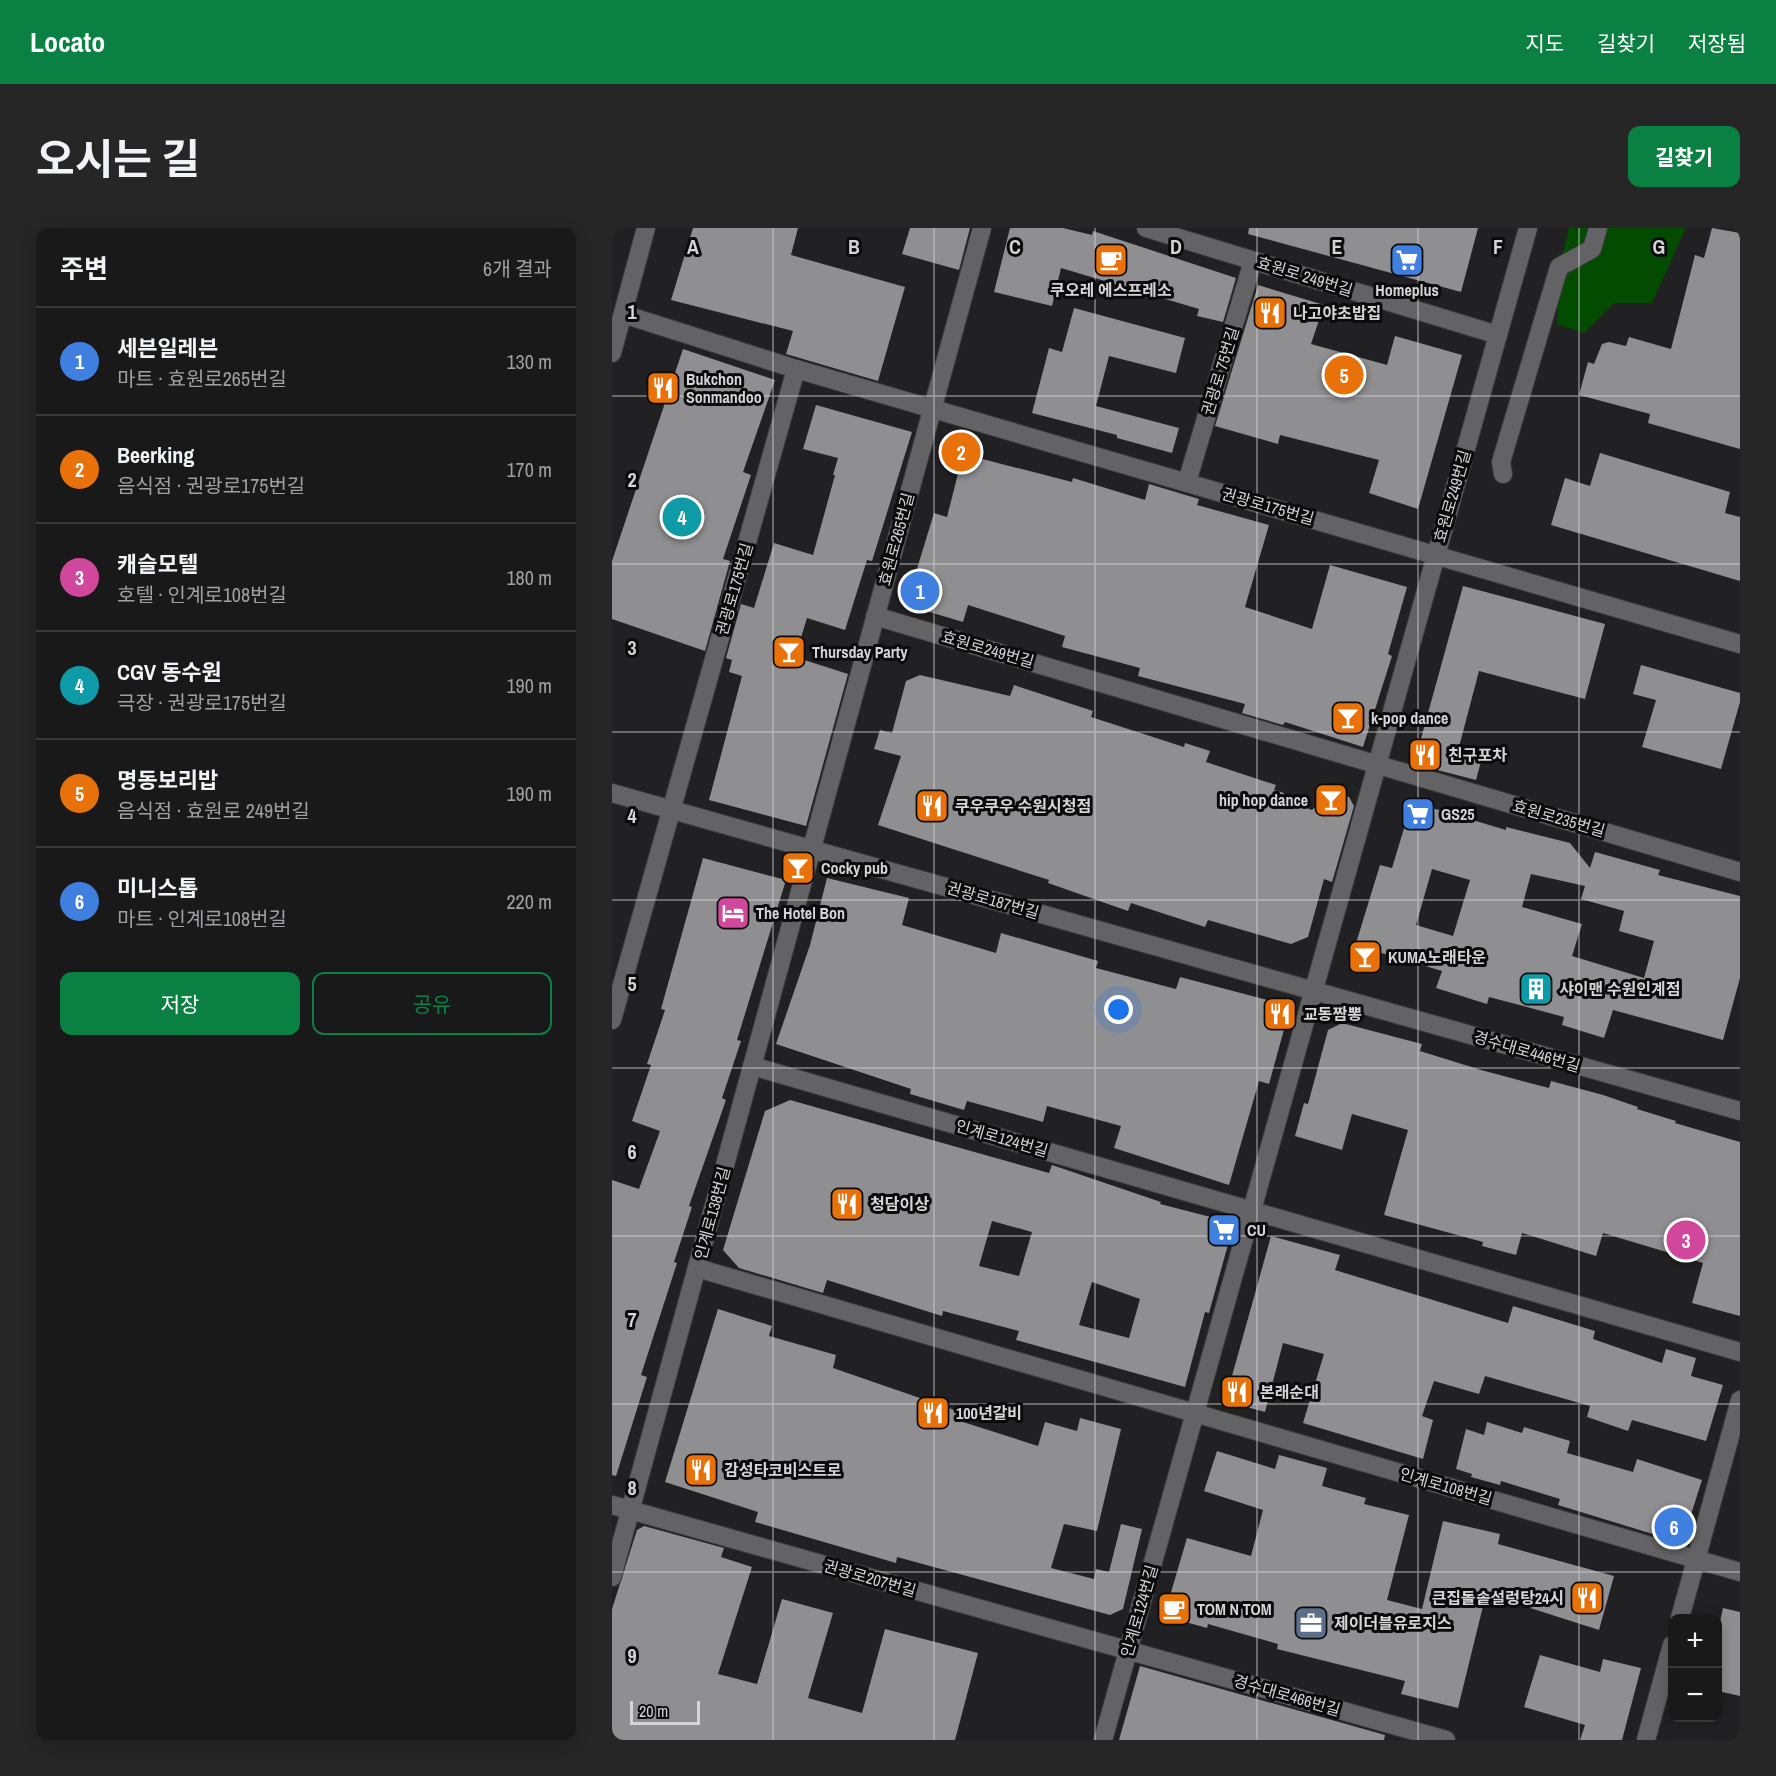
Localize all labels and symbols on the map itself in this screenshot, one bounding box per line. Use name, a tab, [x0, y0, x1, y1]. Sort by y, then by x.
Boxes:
text: A	[687, 233, 699, 260]
text: B	[848, 233, 860, 260]
text: C	[1009, 233, 1021, 260]
text: D	[1170, 233, 1182, 260]
text: E	[1332, 233, 1343, 260]
text: F	[1493, 233, 1503, 260]
text: G	[1653, 233, 1665, 260]
cafe icon: 쿠오레 에스프레소	[1093, 242, 1129, 278]
supermarket icon: Homeplus	[1389, 242, 1425, 278]
street label: 효원로 249번길	[1254, 251, 1356, 301]
place label: 쿠오레 에스프레소	[1050, 279, 1172, 301]
place label: Homeplus	[1375, 279, 1439, 301]
restaurant icon: 나고야초밥집	[1252, 295, 1288, 331]
text: 1	[627, 298, 637, 325]
place label: 나고야초밥집	[1293, 302, 1381, 324]
street label: 권광로 75번길	[1196, 324, 1244, 418]
pin: 5	[1324, 352, 1364, 398]
place label: Bukchon Sonmandoo	[686, 368, 762, 408]
restaurant icon: Bukchon Sonmandoo	[645, 370, 681, 406]
pin: 2	[942, 430, 980, 474]
street label: 효원로249번길	[1428, 447, 1476, 545]
text: 2	[627, 466, 637, 493]
street label: 권광로175번길	[1219, 482, 1317, 530]
street label: 효원로265번길	[873, 490, 919, 588]
pin: 4	[662, 494, 702, 540]
street label: 권광로175번길	[710, 540, 758, 638]
pin: 1	[900, 568, 940, 614]
street label: 효원로249번길	[939, 625, 1037, 673]
text: 3	[627, 634, 637, 661]
bar icon: Thursday Party	[771, 634, 807, 670]
place label: Thursday Party	[812, 641, 908, 663]
bar icon: k-pop dance	[1330, 700, 1366, 736]
place label: k-pop dance	[1371, 707, 1448, 729]
restaurant icon: 친구포차	[1407, 737, 1443, 773]
place label: 친구포차	[1448, 744, 1507, 766]
bar icon: hip hop dance	[1313, 782, 1349, 818]
restaurant icon: 쿠우쿠우 수원시청점	[914, 788, 950, 824]
place label: hip hop dance	[1219, 789, 1308, 811]
street label: 효원로235번길	[1510, 794, 1608, 842]
place label: 쿠우쿠우 수원시청점	[955, 795, 1091, 817]
supermarket icon: GS25	[1400, 796, 1436, 832]
text: 4	[627, 802, 637, 829]
place label: GS25	[1441, 803, 1475, 825]
bar icon: Cocky pub	[780, 850, 816, 886]
place label: Cocky pub	[821, 857, 888, 879]
street label: 권광로187번길	[944, 876, 1042, 924]
hotel icon: The Hotel Bon	[715, 895, 751, 931]
place label: The Hotel Bon	[756, 902, 845, 924]
bar icon: KUMA노래타운	[1347, 939, 1383, 975]
place label: KUMA노래타운	[1388, 946, 1486, 968]
text: 5	[627, 970, 637, 997]
building icon: 샤이맨 수원인계점	[1518, 971, 1554, 1007]
place label: 샤이맨 수원인계점	[1559, 978, 1680, 1000]
your location	[1104, 995, 1133, 1024]
restaurant icon: 교동짬뽕	[1262, 996, 1298, 1032]
place label: 교동짬뽕	[1303, 1003, 1362, 1025]
street label: 경수대로446번길	[1471, 1025, 1583, 1077]
street label: 인계로124번길	[953, 1114, 1051, 1162]
text: 6	[627, 1138, 637, 1165]
street label: 인계로138번길	[689, 1164, 735, 1262]
restaurant icon: 청담이상	[829, 1186, 865, 1222]
place label: 청담이상	[870, 1193, 929, 1215]
supermarket icon: CU	[1206, 1212, 1242, 1248]
pin: 3	[1666, 1218, 1706, 1262]
place label: CU	[1247, 1219, 1266, 1241]
text: 7	[627, 1306, 637, 1333]
restaurant icon: 본래순대	[1219, 1374, 1255, 1410]
place label: 본래순대	[1260, 1381, 1319, 1403]
restaurant icon: 100년갈비	[915, 1395, 951, 1431]
place label: 100년갈비	[956, 1402, 1022, 1424]
restaurant icon: 감성타코비스트로	[683, 1452, 719, 1488]
place label: 감성타코비스트로	[724, 1459, 842, 1481]
street label: 인계로108번길	[1397, 1462, 1495, 1510]
text: 8	[627, 1474, 637, 1501]
pin: 6	[1654, 1504, 1694, 1550]
street label: 권광로207번길	[821, 1554, 919, 1602]
street label: 인계로124번길	[1115, 1562, 1163, 1660]
restaurant icon: 큰집돌솥설렁탕24시	[1569, 1580, 1605, 1616]
place label: 큰집돌솥설렁탕24시	[1432, 1587, 1564, 1609]
cafe icon: TOM N TOM	[1156, 1591, 1192, 1627]
place label: TOM N TOM	[1197, 1598, 1272, 1620]
office icon: 제이더블유로지스	[1293, 1605, 1329, 1641]
place label: 제이더블유로지스	[1334, 1612, 1452, 1634]
text: 9	[627, 1642, 637, 1669]
street label: 경수대로466번길	[1231, 1669, 1343, 1721]
scale bar	[630, 1698, 700, 1726]

